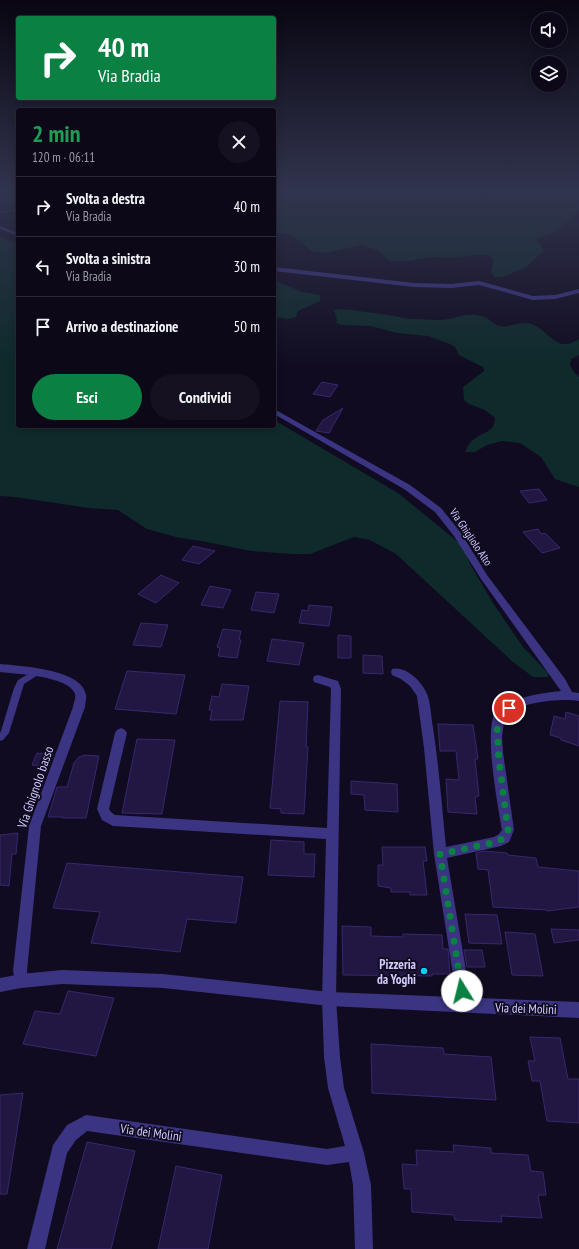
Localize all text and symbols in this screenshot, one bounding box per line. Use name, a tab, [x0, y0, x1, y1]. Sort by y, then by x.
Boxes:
map controls	[531, 12, 567, 92]
button: sound	[531, 12, 567, 48]
text: 40 m	[98, 28, 149, 65]
icon: right	[32, 32, 84, 84]
button: layers	[531, 56, 567, 92]
text: Via Bradia	[98, 64, 161, 87]
text: 2 min	[32, 118, 80, 149]
button: close	[218, 121, 260, 163]
text: 120 m · 06:11	[32, 149, 95, 166]
text: Svolta a destra	[66, 189, 145, 208]
icon: right	[32, 196, 54, 218]
text: 40 m	[234, 197, 260, 216]
text: Via Bradia	[66, 208, 111, 225]
text: Svolta a sinistra	[66, 249, 151, 268]
icon: left	[32, 256, 54, 278]
text: 30 m	[234, 257, 260, 276]
text: Via Bradia	[66, 268, 111, 285]
icon: arrive	[32, 316, 54, 338]
text: Arrivo a destinazione	[66, 317, 179, 336]
text: 50 m	[234, 317, 260, 336]
button: Esci	[32, 374, 142, 420]
button: Condividi	[150, 374, 260, 420]
street label: Via Ghigliolo Alto	[446, 505, 495, 569]
pin	[492, 691, 526, 725]
icon: arrive	[498, 697, 520, 719]
street label: Via Ghignolo basso	[13, 744, 58, 831]
place label: Pizzeria da Yoghi	[377, 956, 416, 988]
marker: Pizzeria da Yoghi	[419, 966, 429, 976]
position arrow	[441, 970, 483, 1012]
street label: Via dei Molini	[494, 999, 557, 1018]
street label: Via dei Molini	[118, 1120, 183, 1145]

